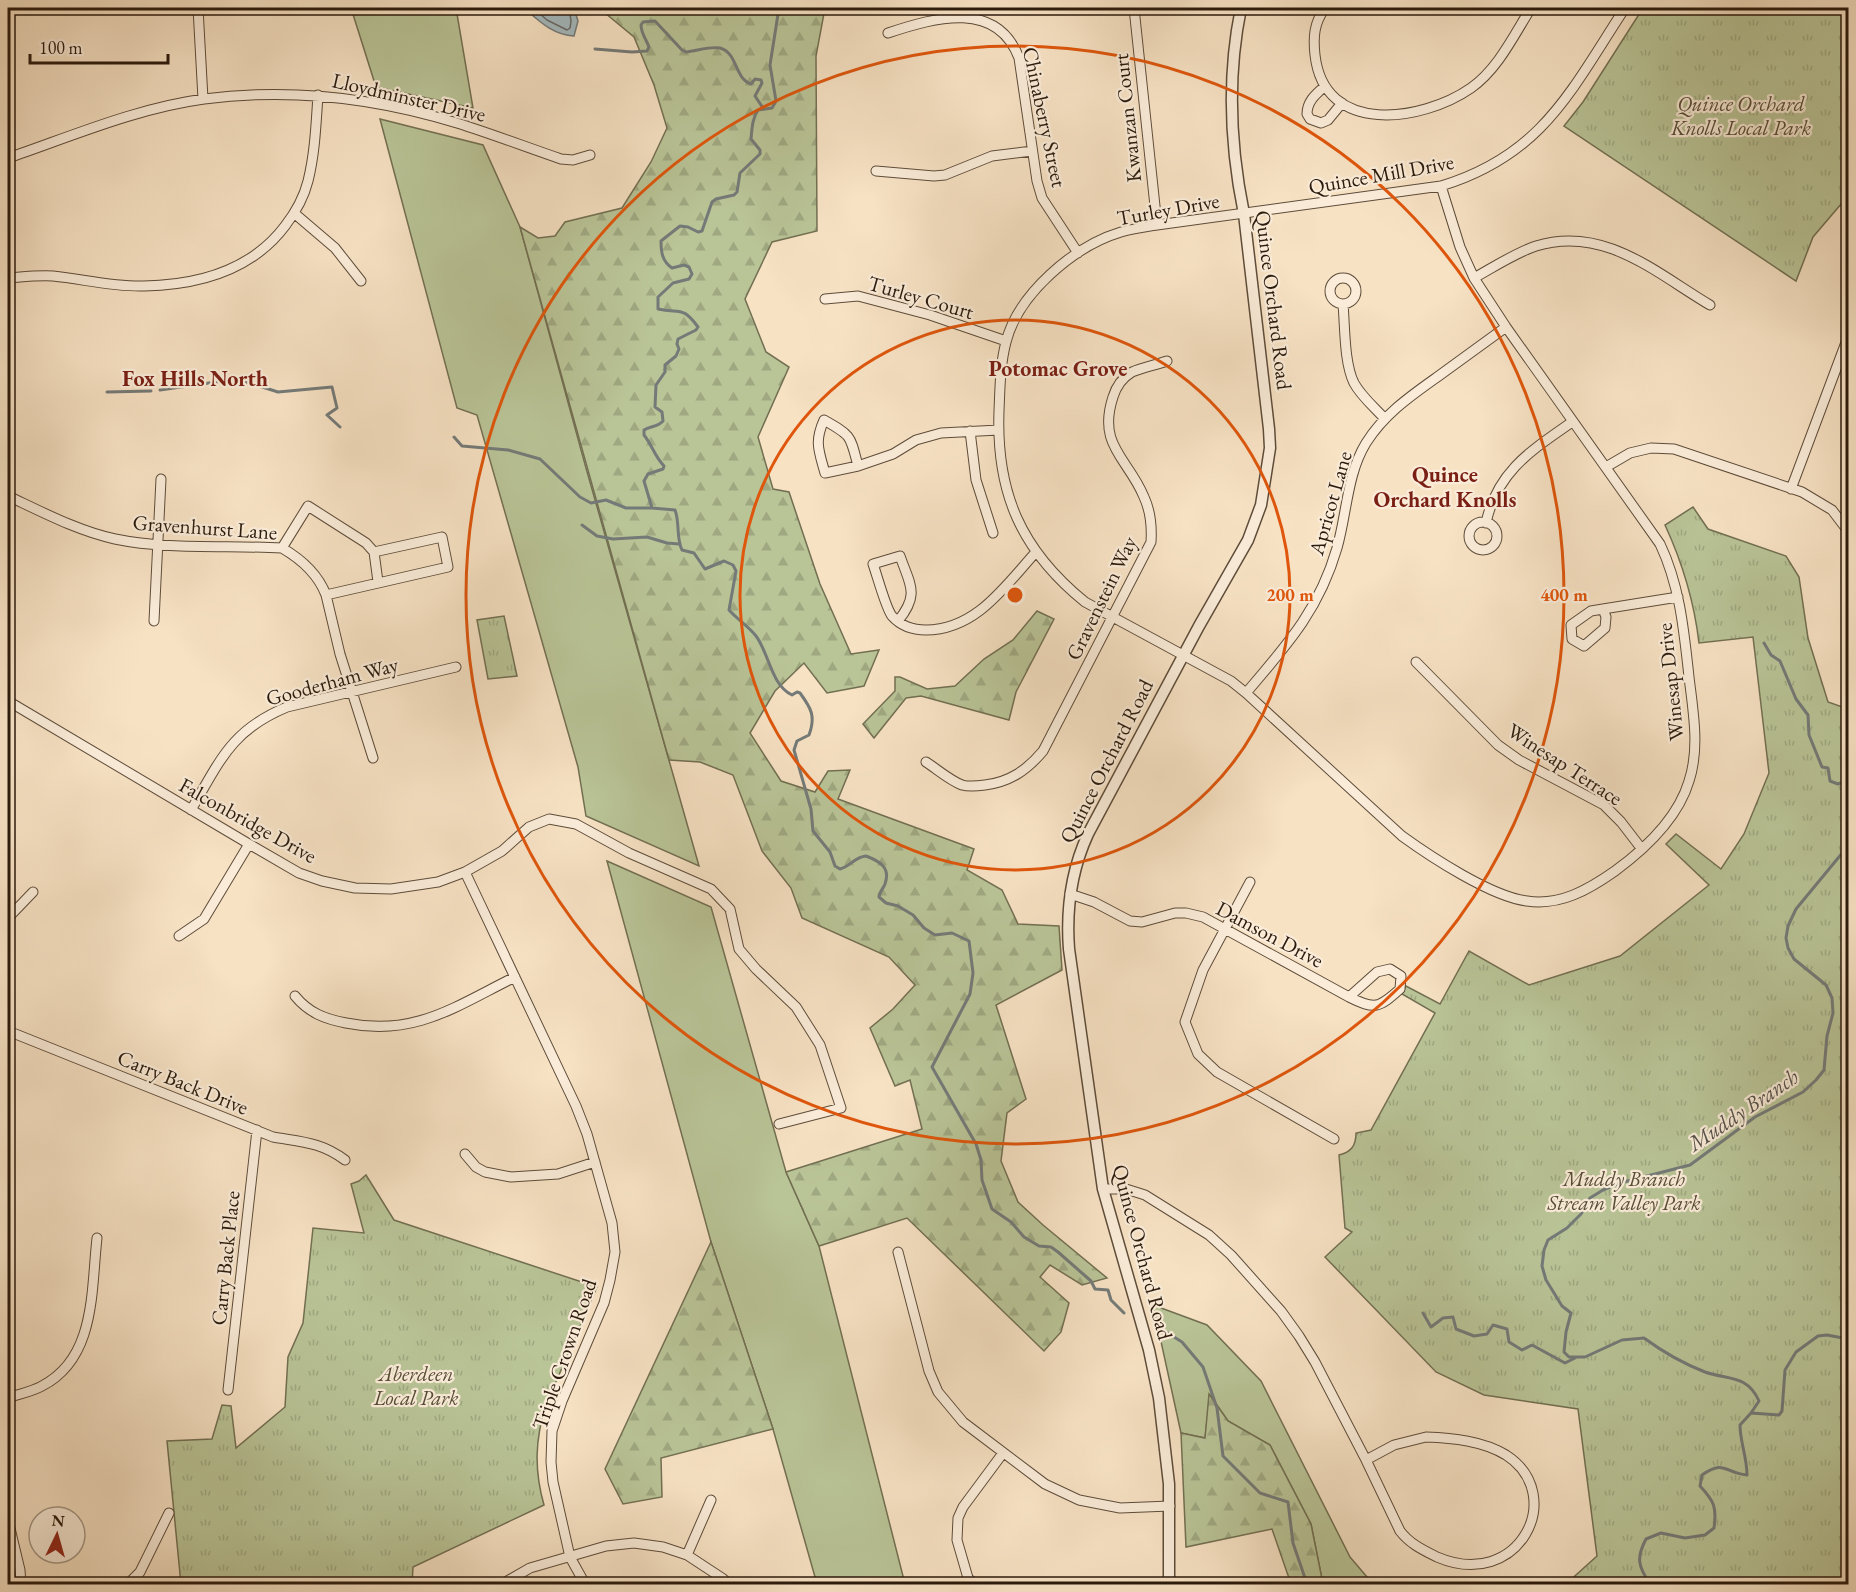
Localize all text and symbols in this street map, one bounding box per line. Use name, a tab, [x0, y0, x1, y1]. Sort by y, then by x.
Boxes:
scale bar	[30, 27, 168, 65]
text: 100 m	[39, 36, 83, 59]
street label: Chinaberry Street	[1017, 44, 1073, 190]
street label: Kwanzan Court	[1107, 52, 1147, 184]
street label: Lloydminster Drive	[330, 66, 488, 128]
park label: Quince Orchard Knolls Local Park	[1670, 90, 1812, 141]
street label: Quince Mill Drive	[1306, 148, 1456, 201]
street label: Turley Drive	[1115, 187, 1221, 231]
street label: Quince Orchard Road	[1249, 209, 1298, 392]
street label: Turley Court	[865, 269, 977, 325]
district label: Potomac Grove	[988, 354, 1128, 383]
district label: Fox Hills North	[122, 364, 268, 393]
street label: Apricot Lane	[1302, 448, 1358, 559]
district label: Quince Orchard Knolls	[1373, 460, 1517, 514]
street label: Gravenhurst Lane	[132, 508, 278, 546]
street label: Gravenstein Way	[1059, 531, 1143, 664]
text: 200 m	[1266, 583, 1314, 606]
text: 400 m	[1540, 583, 1588, 606]
centre of rings	[1005, 585, 1025, 605]
street label: Winesap Drive	[1650, 622, 1690, 742]
street label: Gooderham Way	[263, 650, 402, 712]
street label: Quince Orchard Road	[1053, 674, 1160, 848]
street label: Winesap Terrace	[1502, 717, 1628, 811]
street label: Falconbridge Drive	[174, 771, 322, 869]
street label: Damson Drive	[1212, 894, 1328, 974]
street label: Carry Back Drive	[114, 1043, 252, 1121]
water label: Muddy Branch	[1680, 1062, 1804, 1159]
street label: Quince Orchard Road	[1106, 1161, 1179, 1343]
park label: Muddy Branch Stream Valley Park	[1547, 1165, 1701, 1216]
street label: Carry Back Place	[204, 1189, 246, 1327]
street label: Triple Crown Road	[526, 1275, 603, 1433]
park label: Aberdeen Local Park	[372, 1360, 459, 1411]
north arrow	[27, 1505, 87, 1565]
text: N	[51, 1510, 66, 1532]

